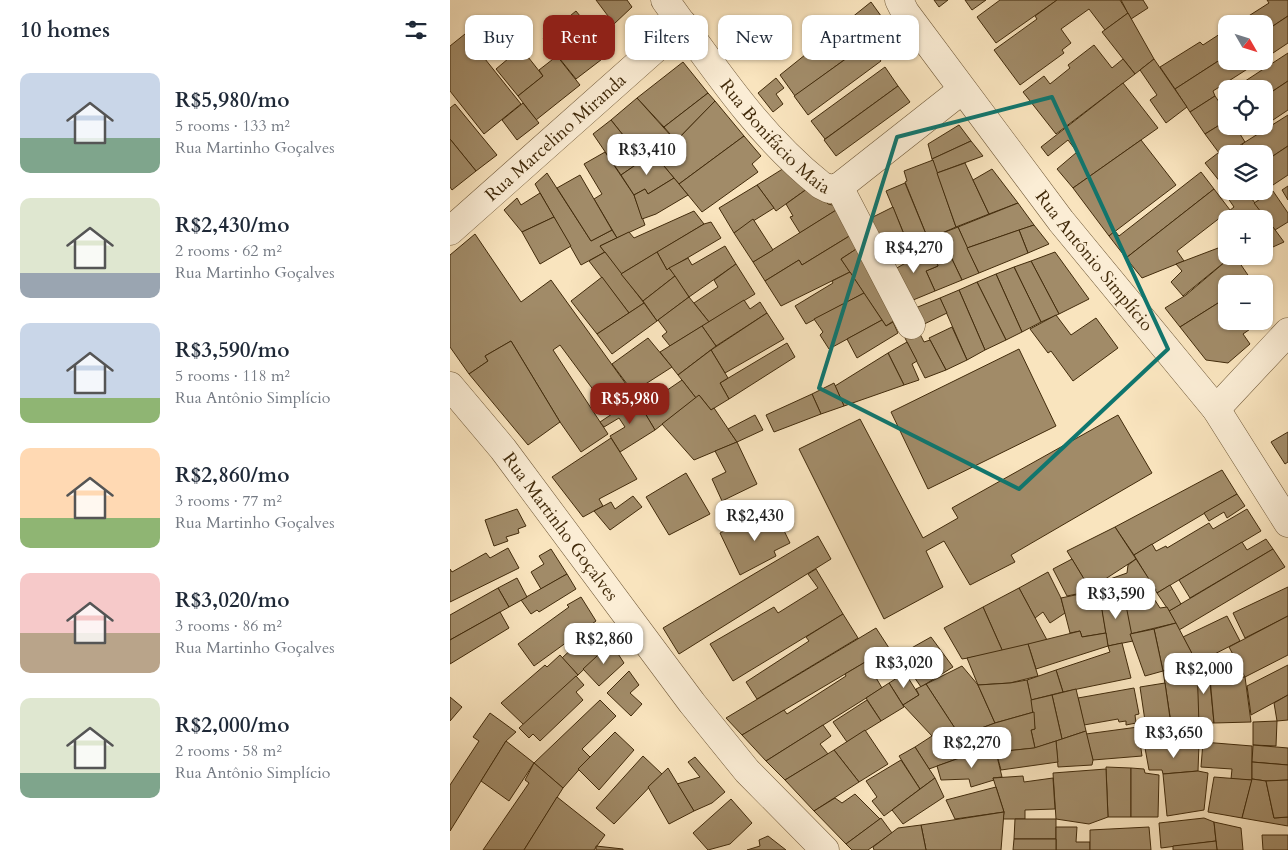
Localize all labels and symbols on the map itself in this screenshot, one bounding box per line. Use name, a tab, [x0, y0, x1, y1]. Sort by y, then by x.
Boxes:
north arrow	[1218, 15, 1272, 70]
street label: Rua Marcelino Miranda	[479, 68, 632, 207]
street label: Rua Bonifácio Maia	[714, 74, 835, 200]
pin: R$3,410	[601, 134, 693, 176]
street label: Rua Antônio Simplício	[1030, 185, 1159, 337]
pin: R$4,270	[868, 232, 960, 274]
pin: R$5,980	[584, 382, 676, 425]
street label: Rua Martinho Goçalves	[497, 447, 624, 606]
pin: R$2,430	[709, 500, 801, 542]
pin: R$3,590	[1070, 578, 1162, 620]
pin: R$2,860	[558, 622, 650, 665]
pin: R$3,020	[858, 646, 950, 689]
pin: R$2,000	[1158, 652, 1250, 695]
pin: R$3,650	[1128, 716, 1220, 759]
pin: R$2,270	[926, 726, 1018, 769]

